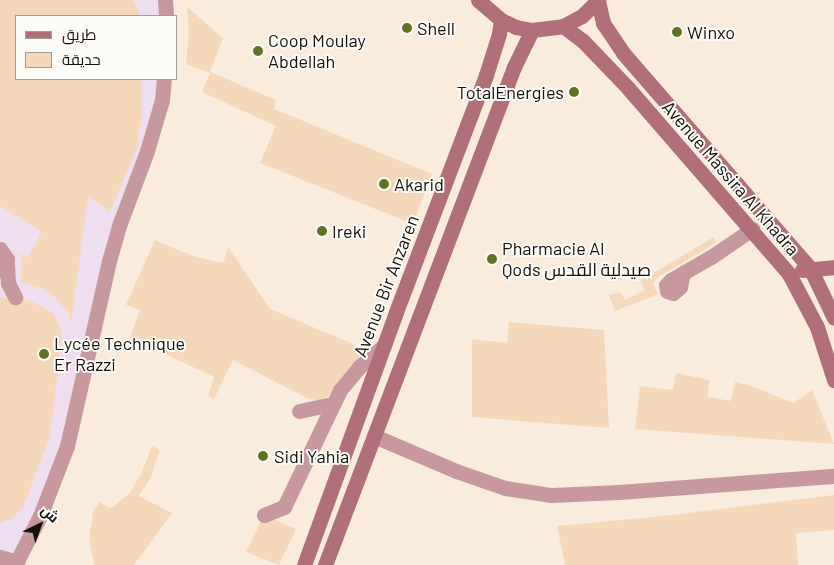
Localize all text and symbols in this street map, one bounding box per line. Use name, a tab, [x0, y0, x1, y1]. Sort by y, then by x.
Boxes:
legend	[15, 15, 178, 80]
place label: Shell	[417, 17, 455, 39]
place label: Winxo	[687, 21, 735, 43]
marker: Shell	[401, 22, 413, 34]
text: طريق	[62, 25, 96, 43]
marker: Winxo	[671, 26, 683, 38]
place label: Coop Moulay Abdellah	[268, 30, 366, 72]
marker: Coop Moulay Abdellah	[252, 45, 264, 57]
text: حديقة	[62, 50, 101, 68]
place label: TotalEnergies	[457, 81, 564, 103]
marker: TotalEnergies	[568, 86, 580, 98]
street label: Avenue Massira Al Khadra	[658, 96, 804, 260]
place label: Akarid	[394, 173, 444, 195]
marker: Akarid	[378, 178, 390, 190]
street label: Avenue Bir Anzaren	[349, 212, 423, 360]
place label: Ireki	[332, 220, 366, 242]
marker: Ireki	[316, 225, 328, 237]
place label: Pharmacie Al Qods صيدلية القدس	[502, 238, 651, 280]
marker: Pharmacie Al Qods صيدلية القدس	[486, 253, 498, 265]
place label: Lycée Technique Er Razzi	[54, 333, 185, 376]
marker: Lycée Technique Er Razzi	[38, 348, 50, 360]
place label: Sidi Yahia	[274, 445, 349, 467]
marker: Sidi Yahia	[256, 449, 270, 463]
north arrow	[15, 500, 65, 550]
text: ش	[38, 501, 63, 526]

